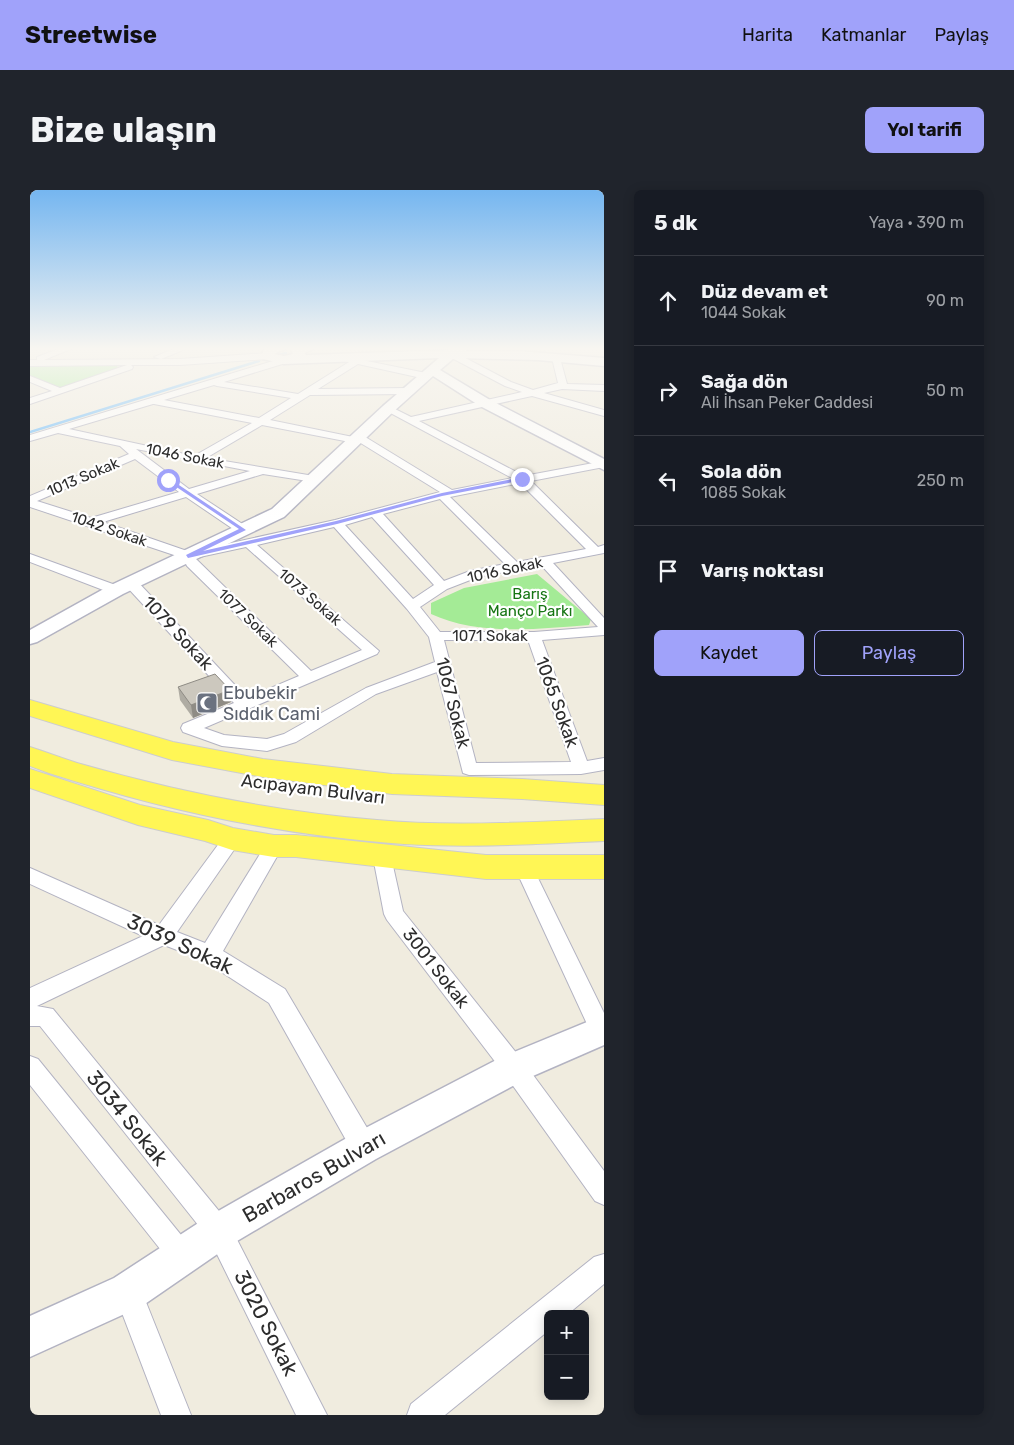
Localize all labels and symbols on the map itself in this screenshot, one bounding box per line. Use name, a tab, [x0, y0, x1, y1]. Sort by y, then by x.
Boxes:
street label: 1046 Sokak	[144, 440, 226, 472]
street label: 1013 Sokak	[44, 454, 122, 500]
route end	[511, 468, 534, 491]
route start	[157, 469, 180, 492]
street label: 1042 Sokak	[69, 508, 150, 550]
street label: 1016 Sokak	[466, 553, 545, 587]
street label: 1073 Sokak	[275, 565, 345, 630]
street label: 1077 Sokak	[214, 585, 282, 651]
park label: Barış Manço Parkı	[488, 585, 572, 620]
street label: 1079 Sokak	[138, 591, 218, 675]
street label: 1071 Sokak	[452, 627, 528, 645]
street label: 1065 Sokak	[530, 654, 584, 751]
street label: 1067 Sokak	[431, 655, 475, 751]
place label: Ebubekir Sıddık Cami	[223, 682, 320, 725]
mosque icon: Ebubekir Sıddık Cami	[195, 691, 219, 715]
street label: Acıpayam Bulvarı	[240, 769, 386, 809]
street label: 3039 Sokak	[123, 908, 237, 979]
street label: 3001 Sokak	[398, 924, 475, 1013]
street label: 3034 Sokak	[82, 1065, 173, 1170]
street label: Barbaros Bulvarı	[238, 1125, 390, 1228]
street label: 3020 Sokak	[229, 1266, 304, 1380]

